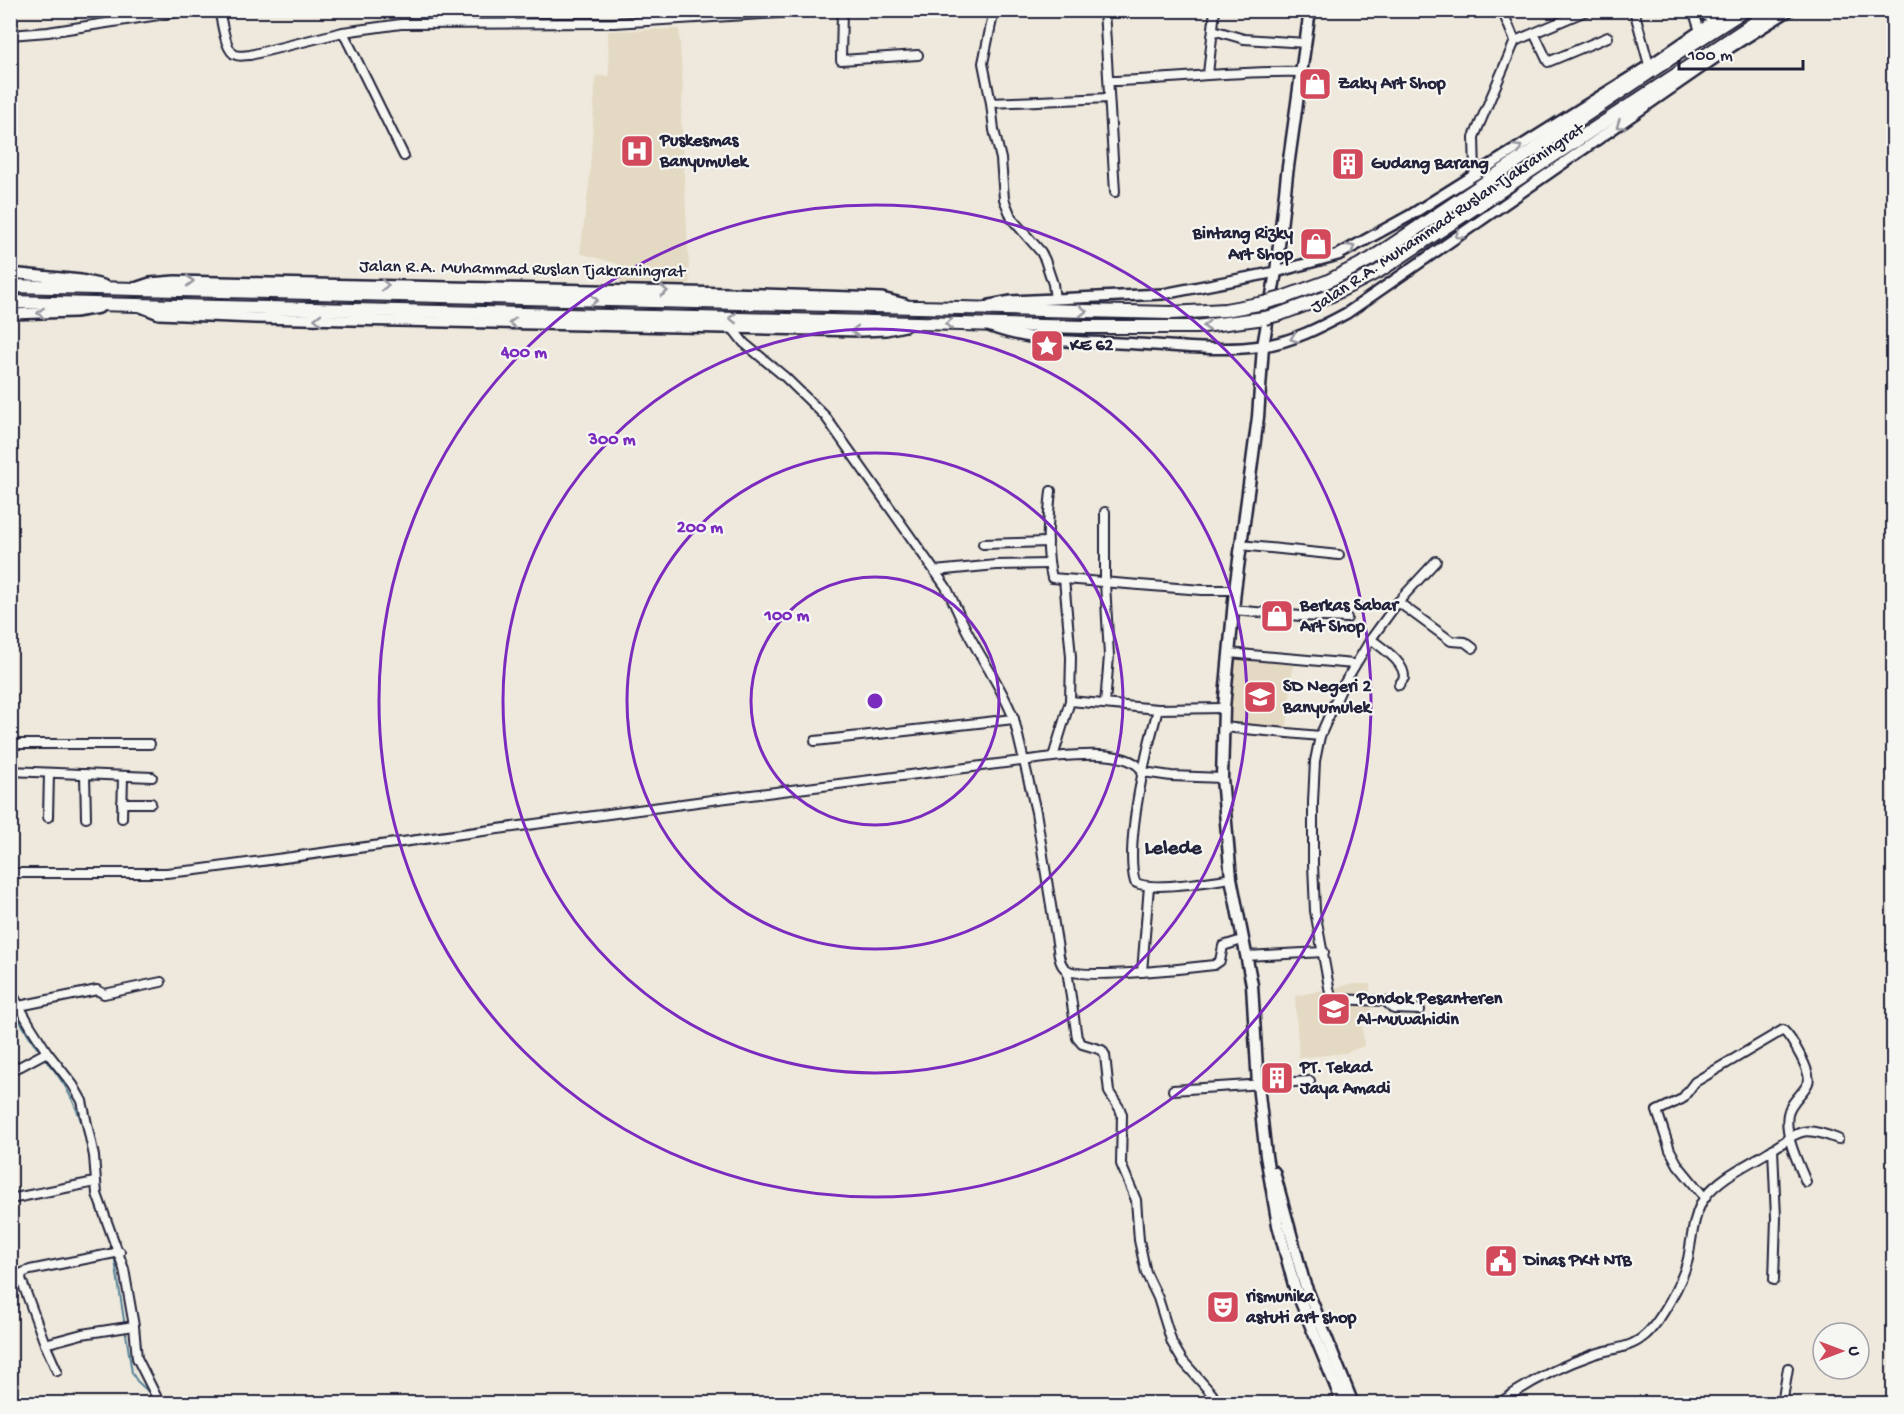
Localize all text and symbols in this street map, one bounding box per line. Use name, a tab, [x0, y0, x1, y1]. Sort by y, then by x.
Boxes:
scale bar	[1679, 33, 1804, 71]
text: 100 m	[1687, 46, 1733, 67]
shop icon: Zaky Art Shop	[1297, 66, 1333, 102]
place label: Zaky Art Shop	[1338, 74, 1446, 95]
one-way arrow	[1615, 117, 1626, 128]
street label: Jalan R.A. Muhammad Ruslan Tjakraningrat	[1307, 118, 1590, 319]
place label: Puskesmas Banyumulek	[659, 131, 750, 173]
hospital icon: Puskesmas Banyumulek	[619, 133, 655, 169]
one-way arrow	[1512, 143, 1522, 155]
building icon: Gudang Barang	[1330, 146, 1366, 182]
place label: Gudang Barang	[1371, 154, 1489, 175]
place label: Bintang Rizky Art Shop	[1192, 224, 1293, 266]
shop icon: Bintang Rizky Art Shop	[1298, 226, 1334, 262]
one-way arrow	[1455, 228, 1466, 239]
one-way arrow	[1345, 244, 1356, 256]
street label: Jalan R.A. Muhammad Ruslan Tjakraningrat	[359, 257, 687, 283]
one-way arrow	[186, 275, 195, 288]
one-way arrow	[381, 279, 390, 292]
one-way arrow	[660, 285, 669, 297]
one-way arrow	[589, 294, 598, 306]
one-way arrow	[1078, 304, 1087, 317]
one-way arrow	[36, 306, 45, 319]
one-way arrow	[729, 312, 738, 324]
one-way arrow	[314, 313, 323, 325]
one-way arrow	[509, 317, 518, 330]
one-way arrow	[944, 318, 953, 330]
one-way arrow	[1202, 319, 1211, 332]
one-way arrow	[851, 325, 860, 337]
place icon: KE 62	[1029, 328, 1065, 364]
one-way arrow	[1289, 330, 1300, 343]
place label: KE 62	[1069, 336, 1114, 357]
text: 400 m	[500, 343, 547, 364]
text: 300 m	[588, 430, 636, 451]
text: 200 m	[677, 518, 723, 539]
place label: Berkas Sabar Art Shop	[1299, 596, 1401, 638]
shop icon: Berkas Sabar Art Shop	[1259, 598, 1295, 634]
text: 100 m	[764, 606, 810, 627]
place label: SD Negeri 2 Banyumulek	[1282, 677, 1373, 719]
school or university icon: SD Negeri 2 Banyumulek	[1242, 679, 1278, 715]
centre of rings	[865, 691, 885, 711]
district label: Lelede	[1144, 837, 1203, 862]
place label: Pondok Pesanteren Al-Muwahidin	[1356, 989, 1503, 1031]
school or university icon: Pondok Pesanteren Al-Muwahidin	[1316, 991, 1352, 1027]
place label: PT. Tekad Jaya Amadi	[1299, 1058, 1391, 1100]
building icon: PT. Tekad Jaya Amadi	[1259, 1060, 1295, 1096]
public building icon: Dinas PKH NTB	[1483, 1243, 1519, 1279]
place label: Dinas PKH NTB	[1522, 1251, 1632, 1272]
place label: rismunika astuti art shop	[1245, 1287, 1357, 1329]
theatre icon: rismunika astuti art shop	[1205, 1289, 1241, 1325]
north arrow	[1811, 1321, 1871, 1381]
text: U	[1843, 1346, 1862, 1356]

